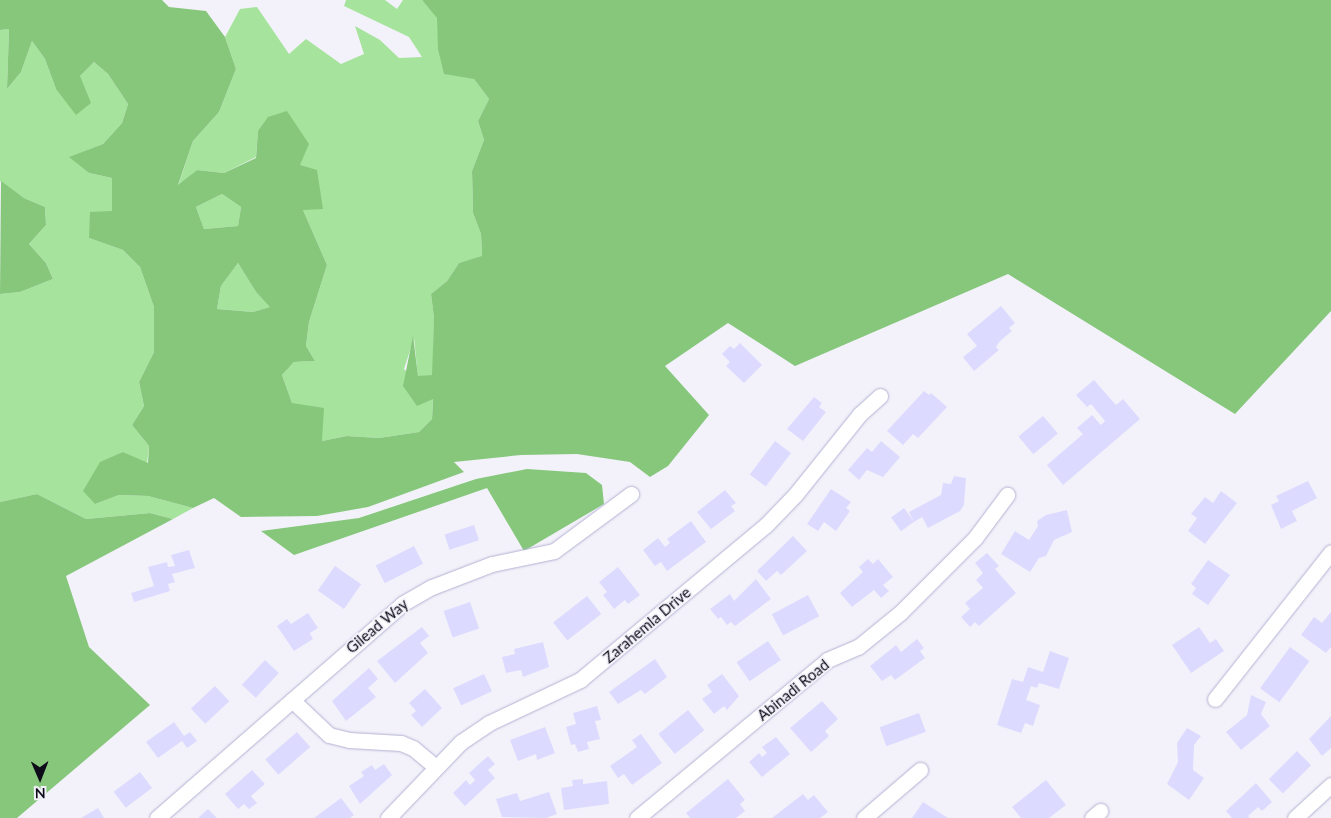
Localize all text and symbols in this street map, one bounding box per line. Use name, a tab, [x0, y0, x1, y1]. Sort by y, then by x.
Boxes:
street label: Zarahemla Drive	[600, 583, 694, 667]
street label: Gilead Way	[342, 595, 412, 657]
street label: Abinadi Road	[754, 656, 832, 724]
north arrow	[15, 753, 65, 803]
text: N	[35, 785, 46, 802]

